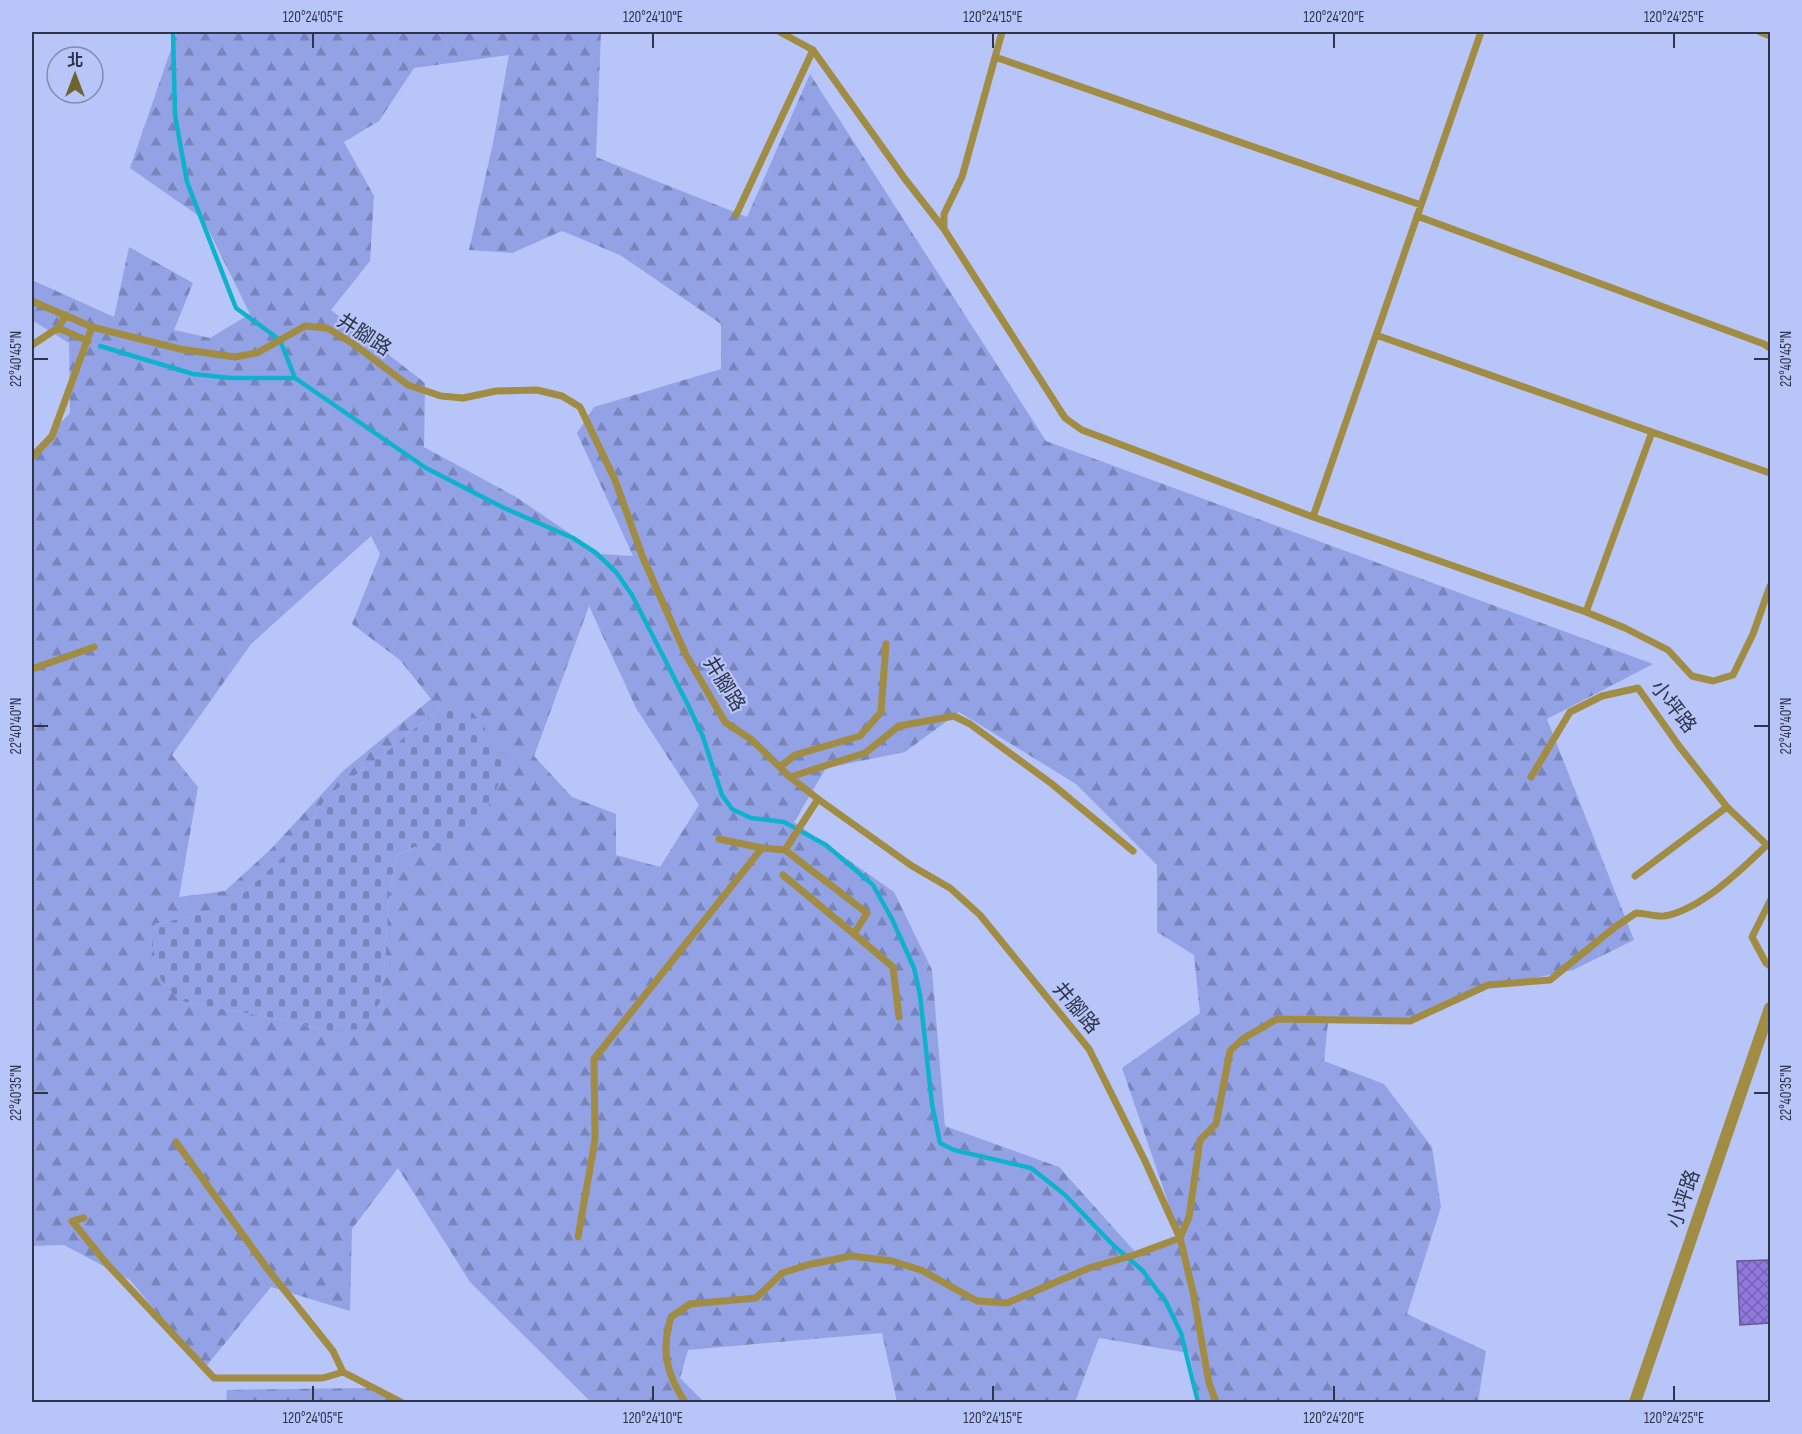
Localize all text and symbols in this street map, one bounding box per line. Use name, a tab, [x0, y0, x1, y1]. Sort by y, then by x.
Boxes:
text: 120°24'05"E	[283, 8, 343, 27]
text: 120°24'10"E	[623, 8, 683, 27]
text: 120°24'15"E	[963, 8, 1023, 27]
text: 120°24'20"E	[1304, 8, 1364, 27]
text: 120°24'25"E	[1644, 8, 1704, 27]
north arrow	[45, 45, 105, 105]
text: 北	[67, 52, 83, 71]
street label: 井腳路	[332, 309, 396, 361]
text: 22°40'45"N	[7, 331, 26, 387]
text: 22°40'45"N	[1777, 331, 1796, 387]
street label: 井腳路	[698, 652, 750, 716]
street label: 小坪路	[1645, 676, 1701, 738]
text: 22°40'40"N	[7, 698, 26, 754]
text: 22°40'40"N	[1777, 698, 1796, 754]
street label: 井腳路	[1048, 977, 1104, 1039]
text: 22°40'35"N	[7, 1065, 26, 1121]
text: 22°40'35"N	[1777, 1065, 1796, 1121]
street label: 小坪路	[1663, 1167, 1705, 1231]
text: 120°24'05"E	[283, 1409, 343, 1428]
text: 120°24'10"E	[623, 1409, 683, 1428]
text: 120°24'15"E	[963, 1409, 1023, 1428]
text: 120°24'20"E	[1304, 1409, 1364, 1428]
text: 120°24'25"E	[1644, 1409, 1704, 1428]

